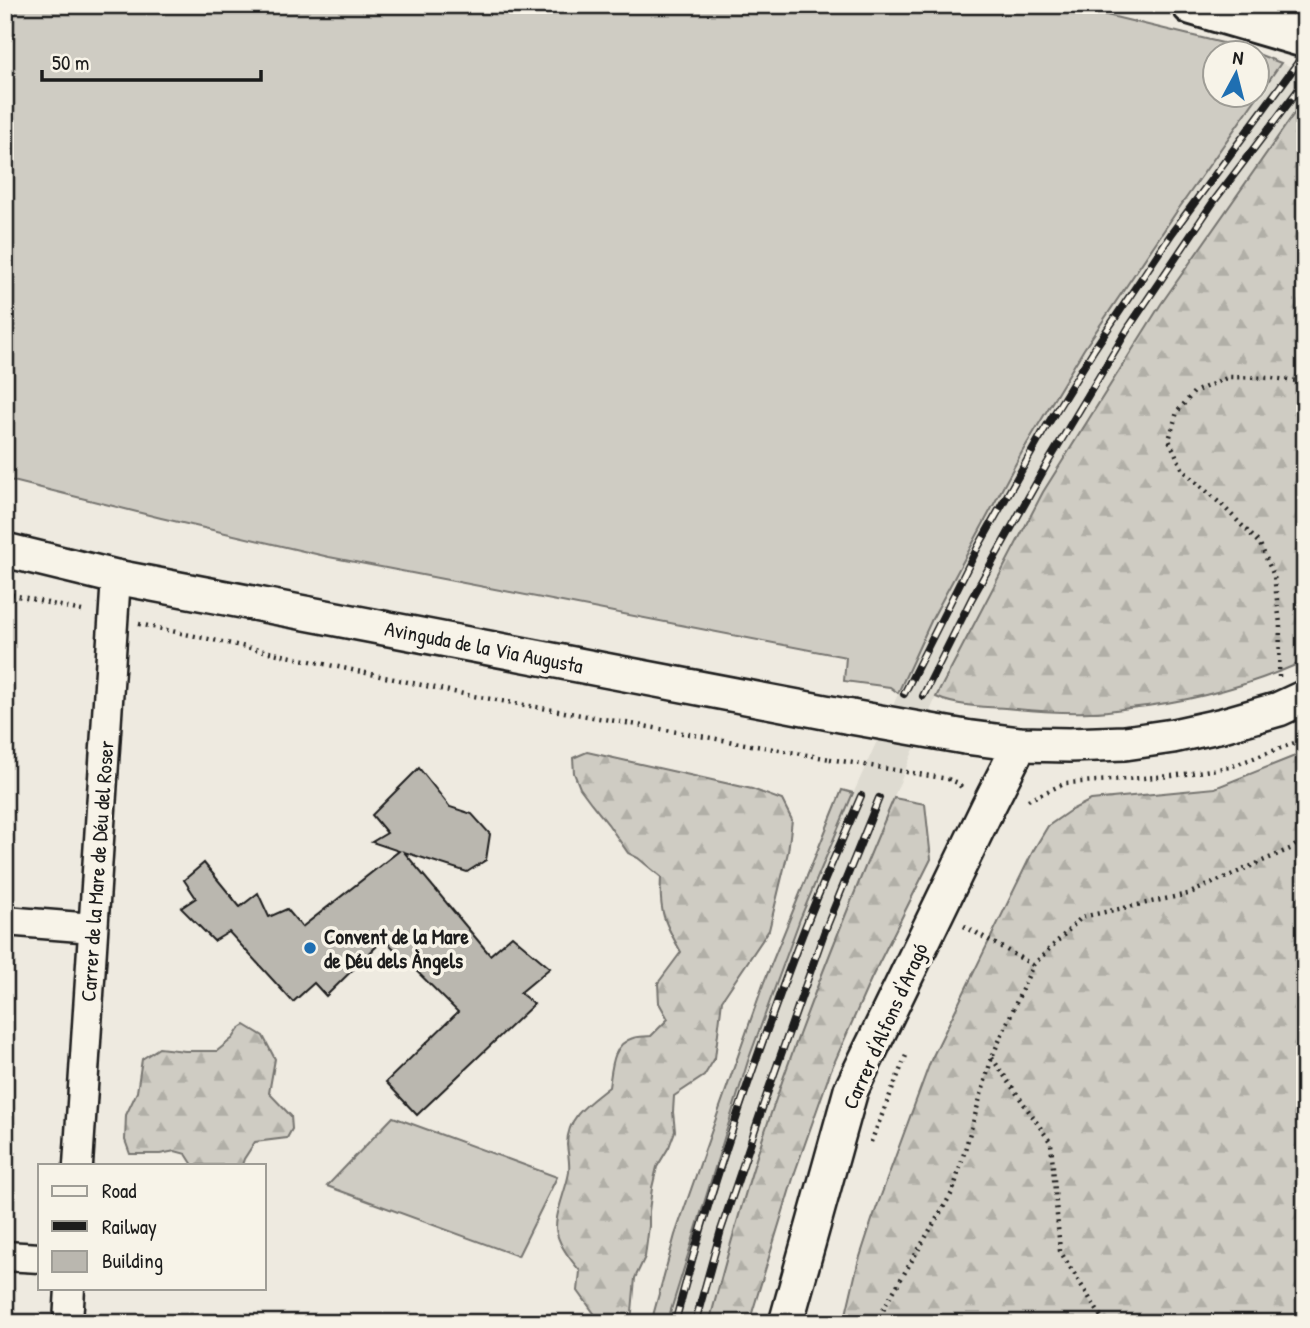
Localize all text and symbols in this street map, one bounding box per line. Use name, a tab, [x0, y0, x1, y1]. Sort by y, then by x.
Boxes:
scale bar	[42, 38, 261, 82]
north arrow	[1202, 38, 1272, 108]
text: N	[1231, 44, 1245, 71]
text: 50 m	[52, 48, 89, 77]
street label: Avinguda de la Via Augusta	[382, 614, 586, 680]
street label: Carrer de la Mare de Déu del Roser	[73, 739, 121, 1003]
place label: Convent de la Mare de Déu dels Àngels	[324, 922, 470, 976]
street label: Carrer d'Alfons d'Aragó	[835, 938, 935, 1114]
marker: Convent de la Mare de Déu dels Àngels	[302, 940, 318, 956]
legend	[38, 1164, 266, 1290]
text: Road	[102, 1176, 136, 1205]
text: Railway	[102, 1212, 157, 1241]
text: Building	[102, 1246, 163, 1275]

